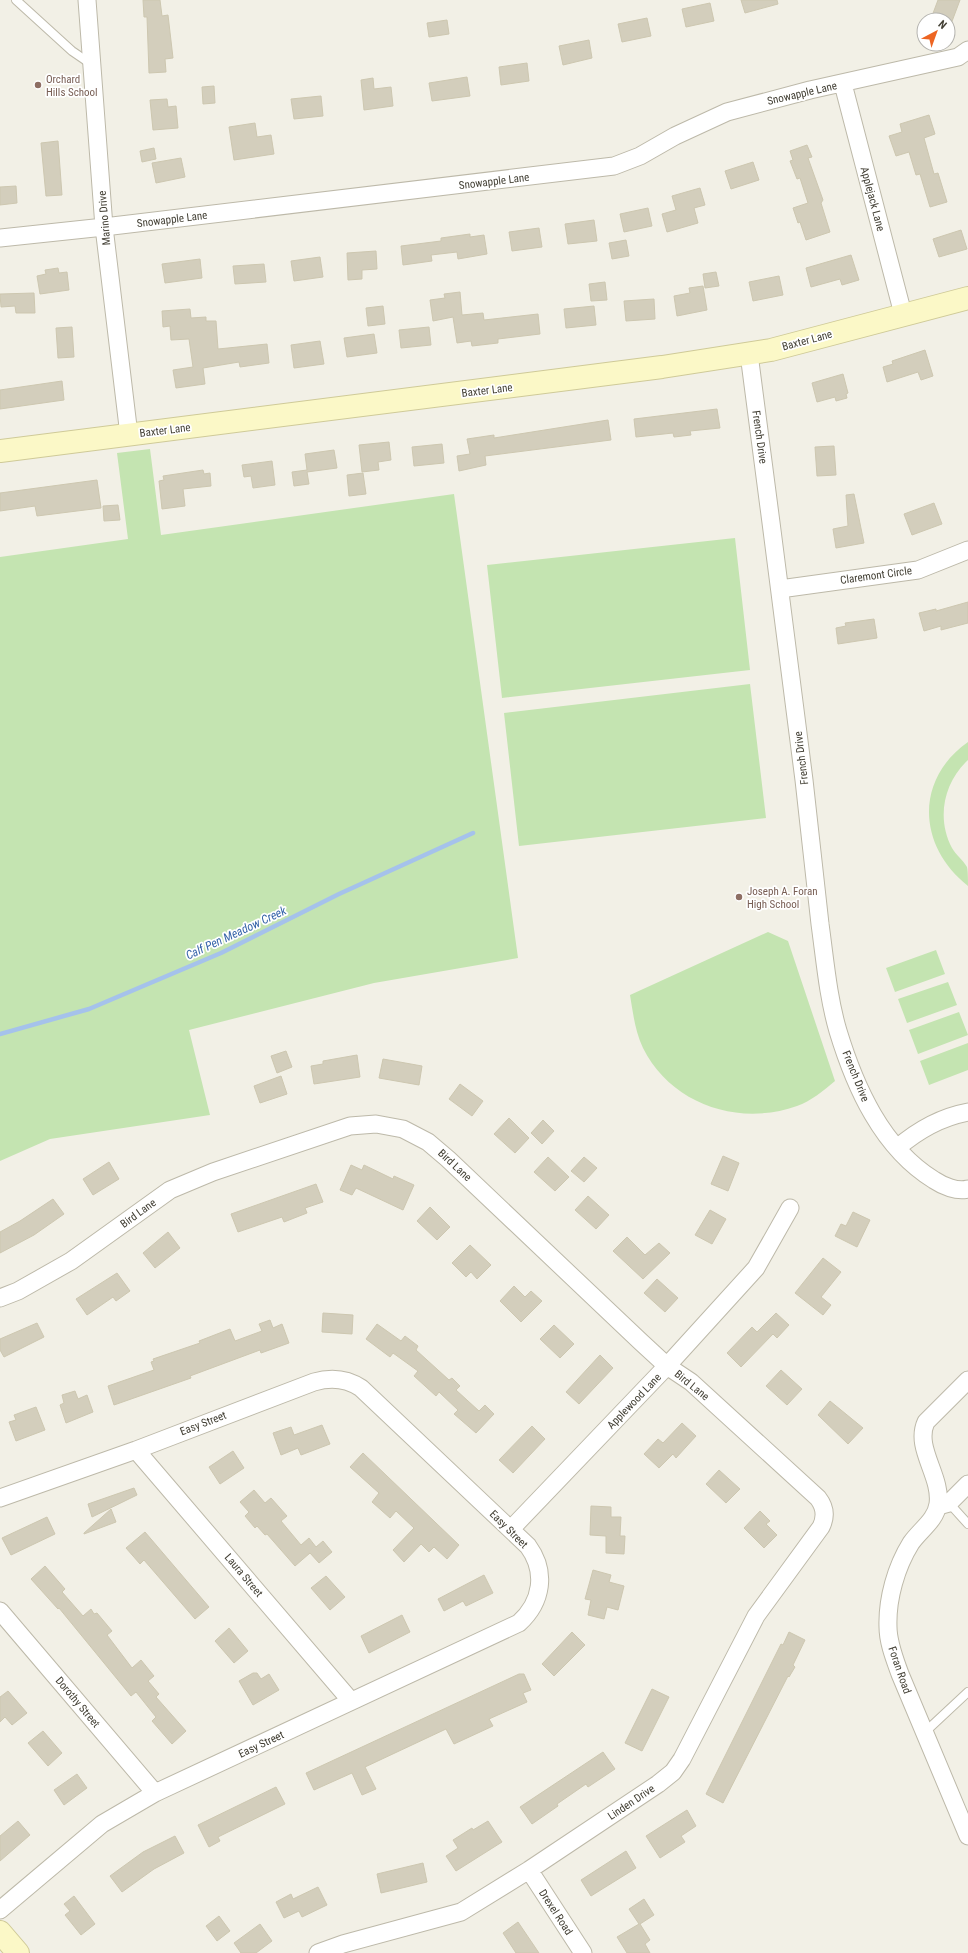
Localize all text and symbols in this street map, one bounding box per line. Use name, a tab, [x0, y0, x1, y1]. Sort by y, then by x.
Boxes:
north arrow	[916, 12, 956, 52]
text: N	[935, 18, 949, 32]
place label: Orchard Hills School	[46, 73, 98, 99]
street label: Snowapple Lane	[766, 79, 838, 108]
marker: Orchard Hills School	[33, 80, 43, 90]
street label: Applejack Lane	[858, 165, 887, 233]
street label: Snowapple Lane	[458, 171, 530, 192]
street label: Marino Drive	[96, 190, 113, 246]
street label: Snowapple Lane	[136, 209, 208, 230]
street label: Baxter Lane	[781, 328, 834, 353]
street label: Baxter Lane	[461, 381, 513, 400]
street label: French Drive	[749, 410, 770, 465]
street label: Baxter Lane	[139, 421, 191, 440]
street label: Claremont Circle	[839, 564, 913, 587]
street label: French Drive	[792, 730, 811, 785]
place label: Joseph A. Foran High School	[747, 885, 817, 911]
marker: Joseph A. Foran High School	[734, 892, 744, 902]
water label: Calf Pen Meadow Creek	[183, 903, 289, 962]
street label: French Drive	[839, 1049, 872, 1104]
street label: Bird Lane	[435, 1147, 474, 1184]
street label: Bird Lane	[118, 1196, 159, 1231]
street label: Bird Lane	[672, 1368, 712, 1403]
street label: Applewood Lane	[605, 1371, 664, 1432]
street label: Easy Street	[178, 1409, 228, 1438]
street label: Easy Street	[487, 1508, 530, 1551]
street label: Laura Street	[222, 1551, 265, 1600]
street label: Foran Road	[885, 1645, 914, 1695]
street label: Dorothy Street	[53, 1674, 103, 1730]
street label: Easy Street	[236, 1728, 286, 1761]
street label: Linden Drive	[605, 1782, 657, 1823]
street label: Drexel Road	[536, 1887, 575, 1937]

